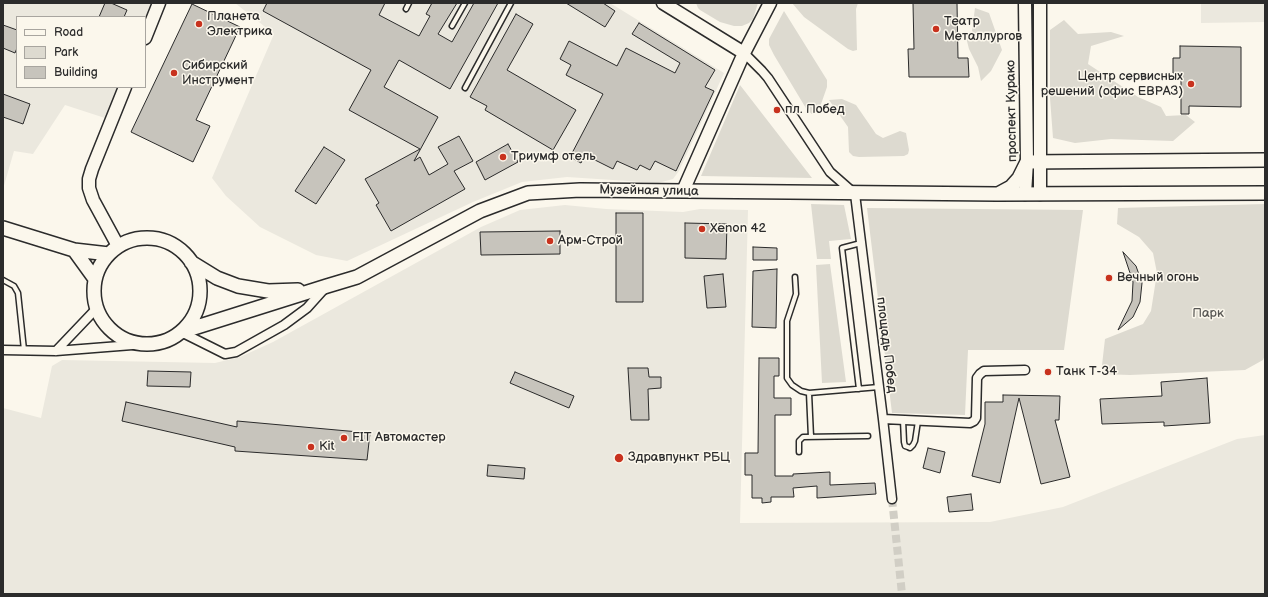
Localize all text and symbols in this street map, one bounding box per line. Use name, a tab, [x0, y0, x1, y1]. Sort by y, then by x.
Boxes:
place label: Планета Электрика	[207, 9, 272, 40]
place label: Театр Металлургов	[944, 14, 1022, 45]
legend	[16, 16, 146, 88]
marker: Планета Электрика	[194, 19, 204, 29]
marker: Театр Металлургов	[931, 24, 941, 34]
text: Road	[54, 25, 83, 40]
text: Park	[54, 45, 78, 60]
place label: Сибирский Инструмент	[182, 58, 254, 89]
street label: проспект Курако	[1003, 60, 1021, 162]
text: Building	[54, 65, 98, 80]
marker: Сибирский Инструмент	[169, 68, 179, 78]
place label: Центр сервисных решений (офис ЕВРАЗ)	[1041, 69, 1183, 100]
marker: Центр сервисных решений (офис ЕВРАЗ)	[1186, 79, 1196, 89]
place label: пл. Побед	[785, 102, 845, 118]
marker: пл. Побед	[772, 105, 782, 115]
place label: Триумф отель	[511, 149, 596, 165]
marker: Триумф отель	[498, 152, 508, 162]
street label: Музейная улица	[599, 182, 699, 200]
place label: Xenon 42	[710, 221, 766, 237]
marker: Xenon 42	[697, 224, 707, 234]
place label: Арм-Строй	[558, 233, 623, 249]
marker: Арм-Строй	[545, 236, 555, 246]
place label: Вечный огонь	[1117, 270, 1199, 286]
marker: Вечный огонь	[1104, 273, 1114, 283]
street label: площадь Побед	[872, 296, 900, 394]
park label: Парк	[1192, 306, 1224, 322]
place label: Танк Т-34	[1056, 364, 1117, 380]
marker: Танк Т-34	[1043, 367, 1053, 377]
place label: FIT Автомастер	[352, 430, 446, 446]
marker: FIT Автомастер	[339, 433, 349, 443]
place label: Kit	[319, 439, 334, 455]
marker: Kit	[306, 442, 316, 452]
place label: Здравпункт РБЦ	[628, 450, 730, 466]
marker: Здравпункт РБЦ	[613, 452, 625, 464]

